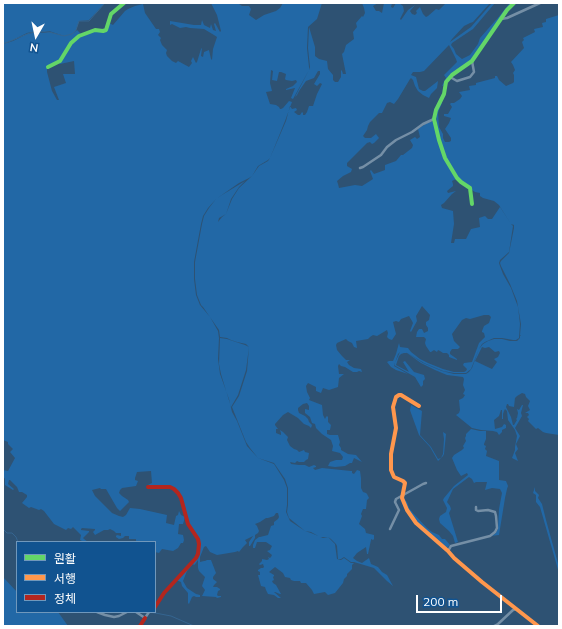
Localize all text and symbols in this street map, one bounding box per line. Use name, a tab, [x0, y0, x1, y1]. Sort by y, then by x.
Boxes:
north arrow	[16, 16, 56, 56]
text: N	[29, 40, 39, 55]
legend	[16, 541, 156, 613]
text: 원활	[54, 551, 76, 566]
text: 서행	[54, 571, 76, 586]
scale bar	[418, 587, 504, 613]
text: 정체	[54, 591, 76, 606]
text: 200 m	[423, 594, 458, 609]

